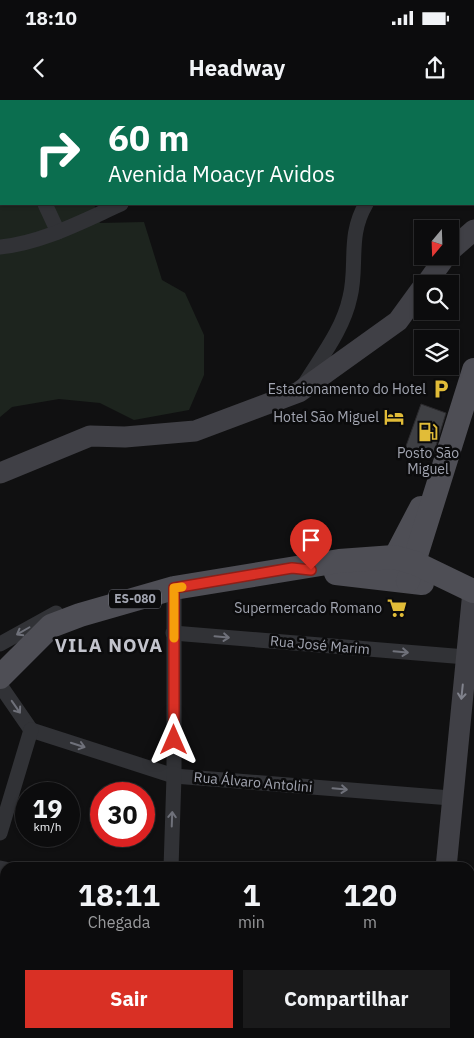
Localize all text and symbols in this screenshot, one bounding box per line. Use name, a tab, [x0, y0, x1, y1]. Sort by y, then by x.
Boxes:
text: 18:10	[25, 6, 77, 30]
text: Headway	[189, 53, 285, 82]
icon: back	[25, 54, 53, 82]
icon: share	[421, 54, 449, 82]
text: 60 m	[108, 115, 190, 161]
icon: right	[25, 120, 90, 185]
text: Avenida Moacyr Avidos	[108, 159, 335, 188]
north arrow	[414, 220, 459, 265]
map controls	[414, 220, 459, 375]
button: search	[414, 275, 459, 320]
button: layers	[414, 330, 459, 375]
parking icon: Estacionamento do Hotel	[430, 378, 452, 400]
place label: Estacionamento do Hotel	[268, 380, 426, 398]
hotel icon: Hotel São Miguel	[383, 406, 405, 428]
place label: Hotel São Miguel	[273, 408, 379, 426]
fuel station icon: Posto São Miguel	[417, 421, 439, 443]
place label: Posto São Miguel	[397, 444, 459, 478]
pin	[290, 519, 332, 570]
icon: arrive	[297, 526, 325, 554]
road number: ES-080	[109, 589, 161, 608]
supermarket icon: Supermercado Romano	[386, 597, 408, 619]
place label: Supermercado Romano	[234, 599, 382, 617]
one-way arrow	[16, 626, 30, 636]
one-way arrow	[214, 632, 230, 641]
street label: Rua José Marim	[269, 632, 371, 658]
district label: VILA NOVA	[55, 633, 163, 657]
one-way arrow	[393, 647, 409, 656]
one-way arrow	[457, 683, 467, 699]
one-way arrow	[11, 700, 21, 714]
position arrow	[147, 713, 199, 765]
one-way arrow	[69, 740, 85, 750]
street label: Rua Álvaro Antolini	[193, 767, 313, 796]
speed limit sign: 30	[90, 782, 155, 847]
one-way arrow	[332, 785, 348, 794]
text: 19	[32, 792, 63, 825]
one-way arrow	[168, 811, 177, 827]
text: km/h	[33, 819, 62, 834]
text: 18:11	[78, 875, 160, 914]
text: 1	[242, 875, 260, 914]
text: 120	[343, 875, 397, 914]
text: Chegada	[88, 912, 150, 932]
text: min	[238, 912, 265, 932]
text: m	[363, 912, 377, 932]
button: Sair	[25, 970, 233, 1028]
button: Compartilhar	[243, 970, 450, 1028]

